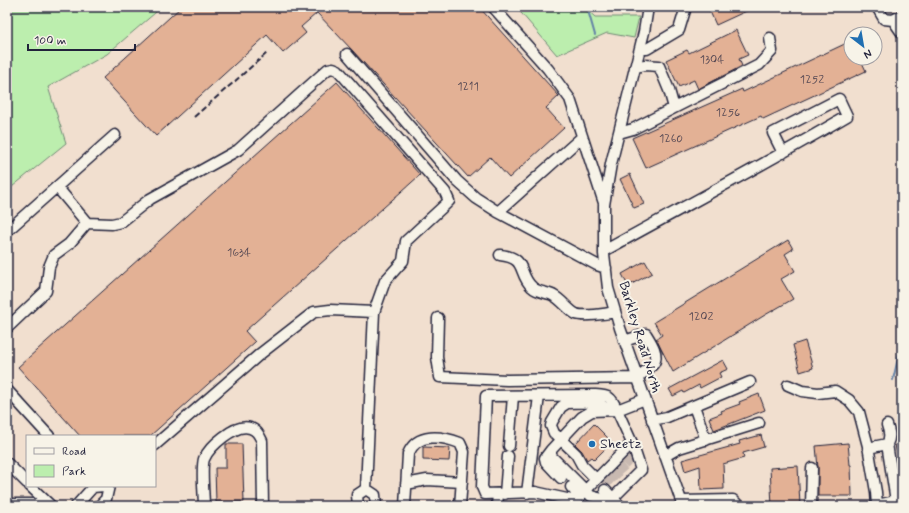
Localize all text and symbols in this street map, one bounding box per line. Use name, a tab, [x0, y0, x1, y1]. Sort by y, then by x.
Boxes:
scale bar	[28, 26, 135, 52]
north arrow	[843, 26, 883, 66]
text: 100 m	[34, 33, 66, 49]
text: N	[861, 46, 874, 62]
house number: 1304	[700, 52, 724, 68]
house number: 1252	[800, 72, 824, 88]
house number: 1211	[457, 79, 479, 95]
house number: 1256	[716, 105, 740, 121]
house number: 1260	[659, 131, 683, 147]
house number: 1634	[227, 245, 251, 261]
street label: Barkley Road North	[614, 279, 666, 395]
house number: 1202	[689, 309, 714, 325]
legend	[26, 435, 156, 487]
place label: Sheetz	[600, 435, 642, 453]
marker: Sheetz	[587, 439, 597, 449]
text: Road	[62, 444, 86, 460]
text: Park	[62, 464, 86, 480]

